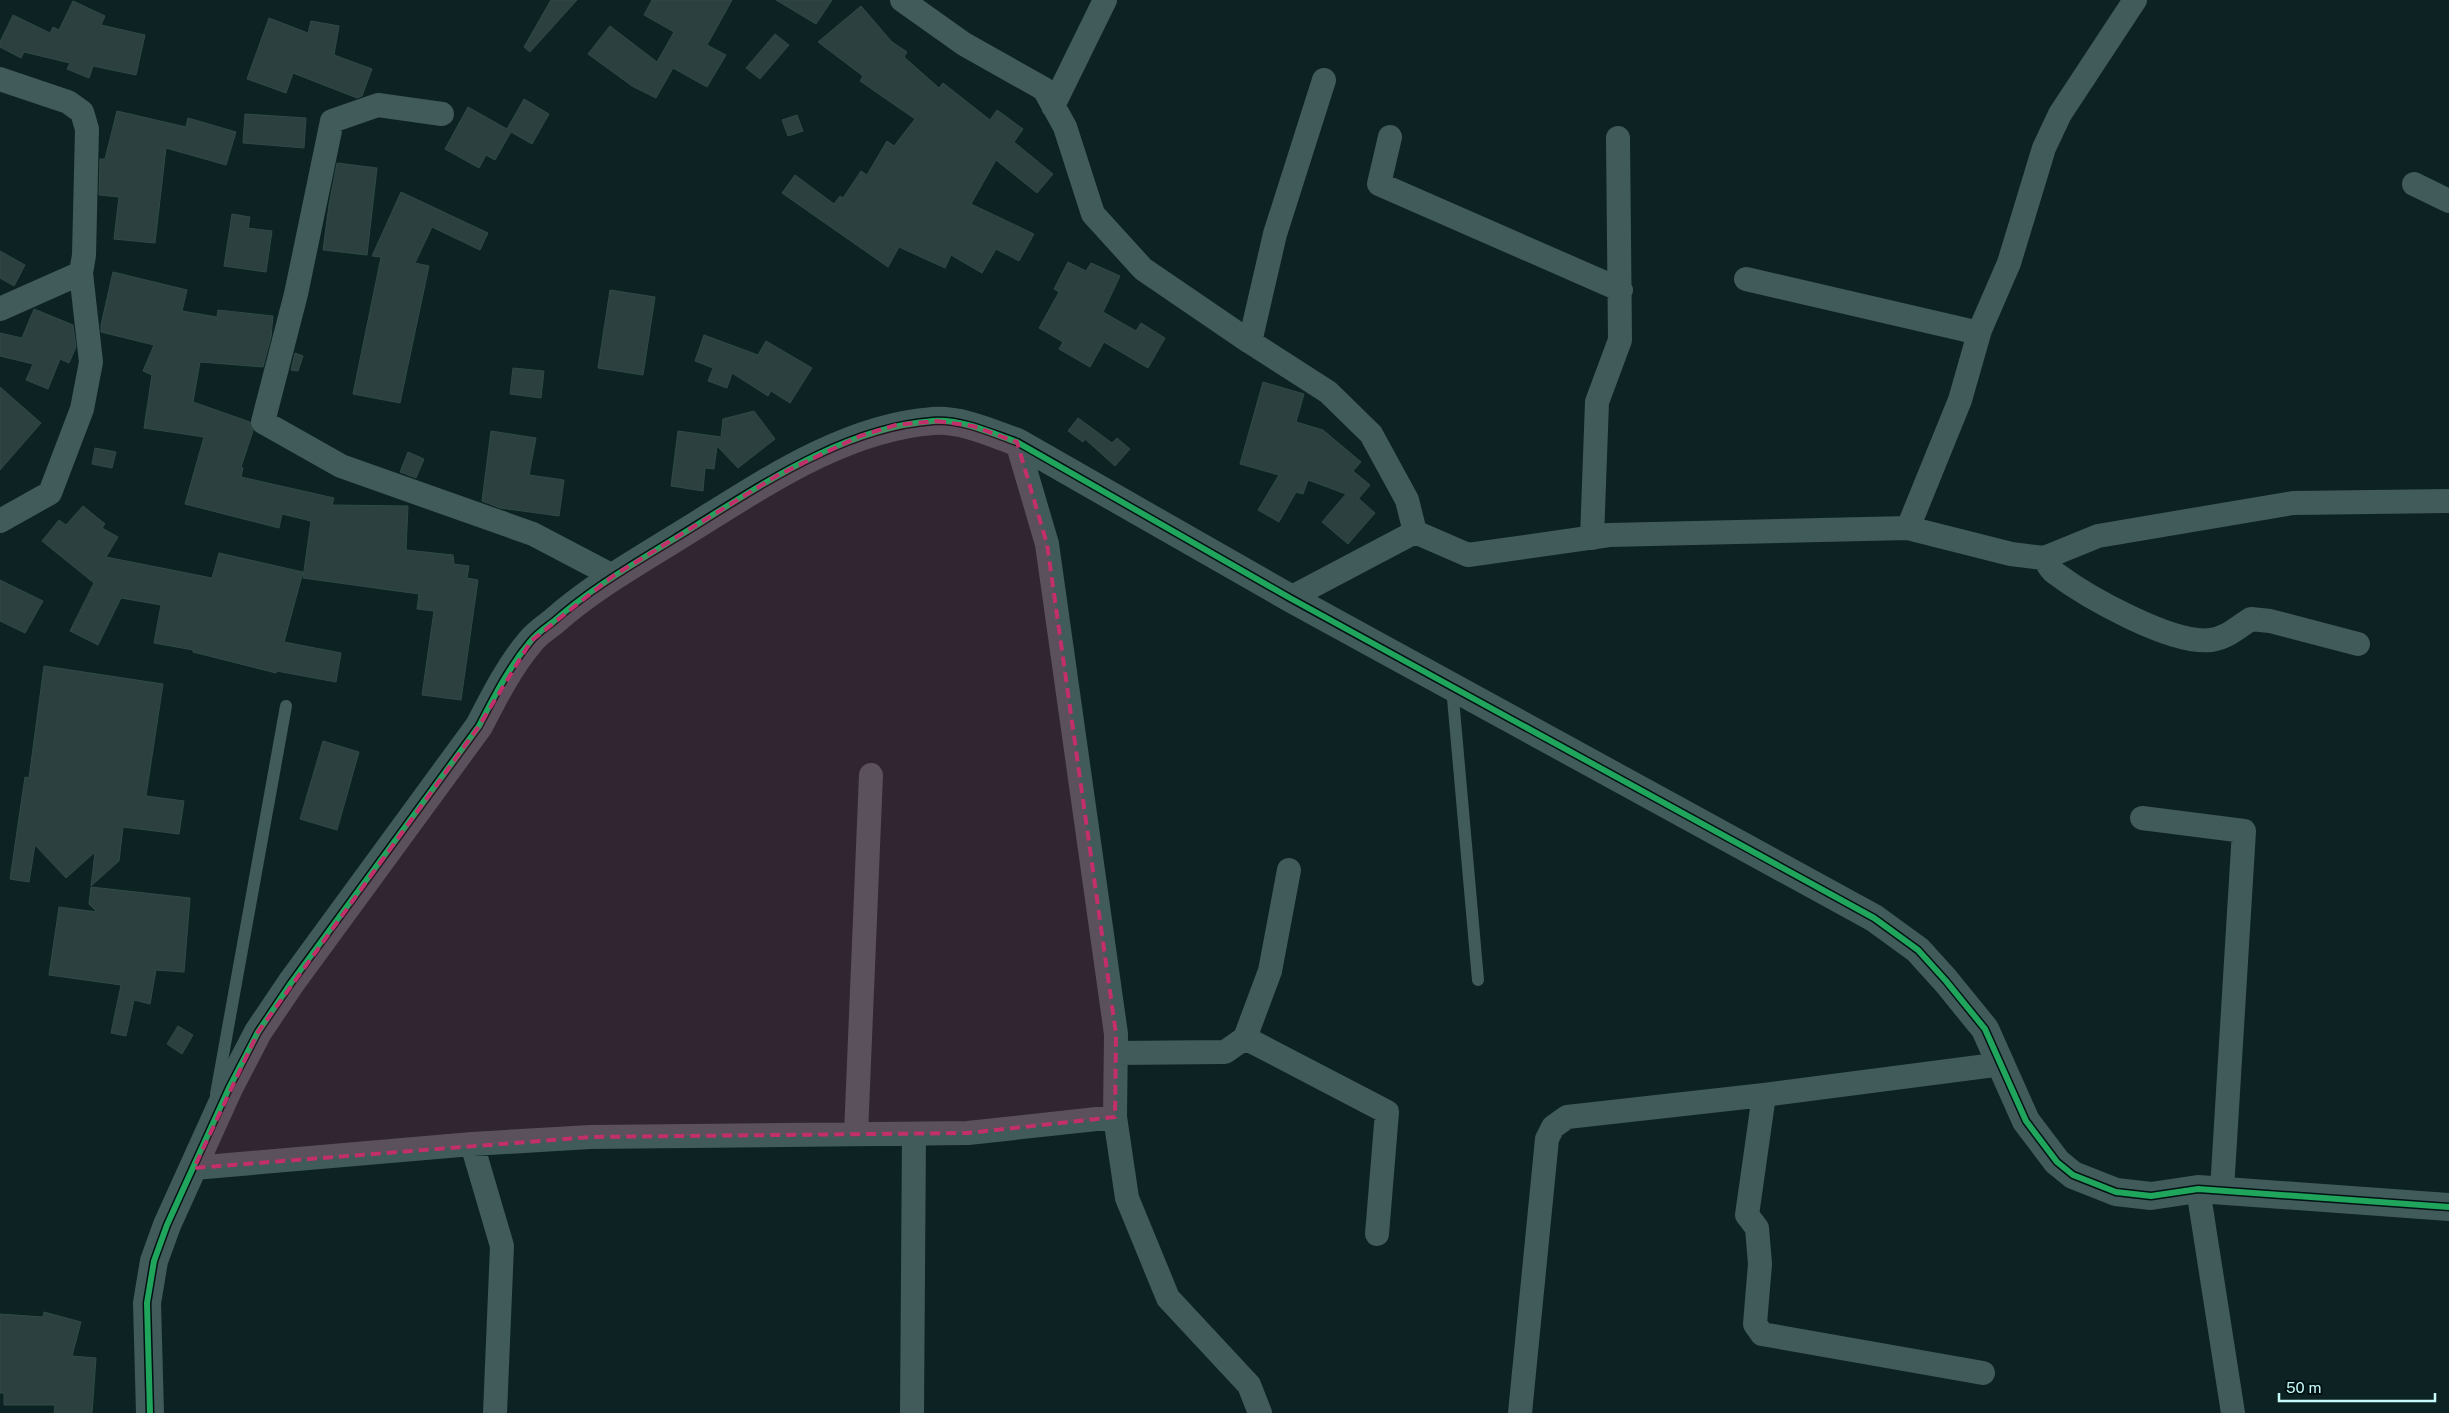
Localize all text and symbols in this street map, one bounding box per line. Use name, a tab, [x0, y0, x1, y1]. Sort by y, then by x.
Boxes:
scale bar	[2279, 1370, 2435, 1402]
text: 50 m	[2286, 1379, 2321, 1396]

